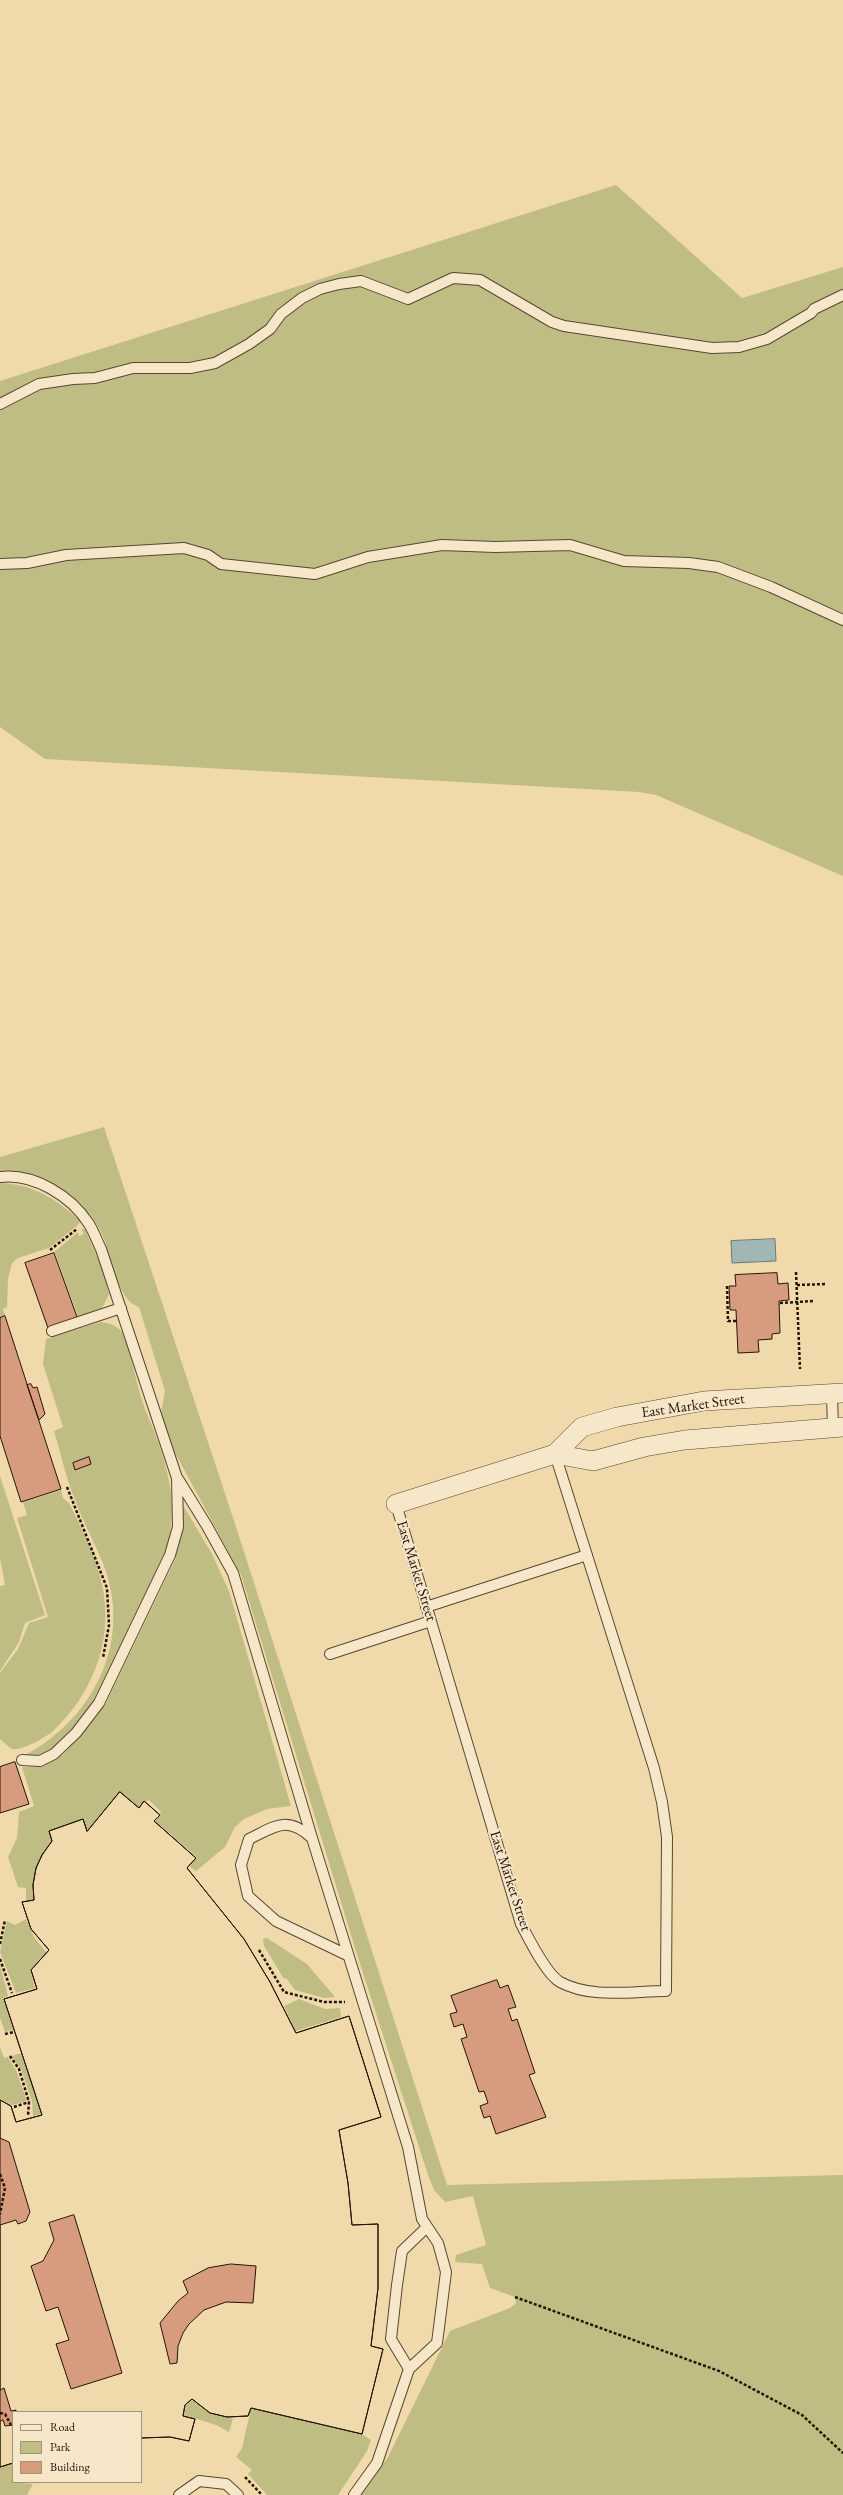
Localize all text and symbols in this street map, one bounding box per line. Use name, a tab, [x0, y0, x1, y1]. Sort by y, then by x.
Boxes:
street label: East Market Street	[640, 1390, 746, 1422]
street label: East Market Street	[392, 1518, 440, 1624]
street label: East Market Street	[485, 1829, 535, 1933]
legend	[12, 2411, 142, 2483]
text: Road	[50, 2419, 75, 2435]
text: Park	[50, 2439, 70, 2455]
text: Building	[50, 2459, 90, 2475]

